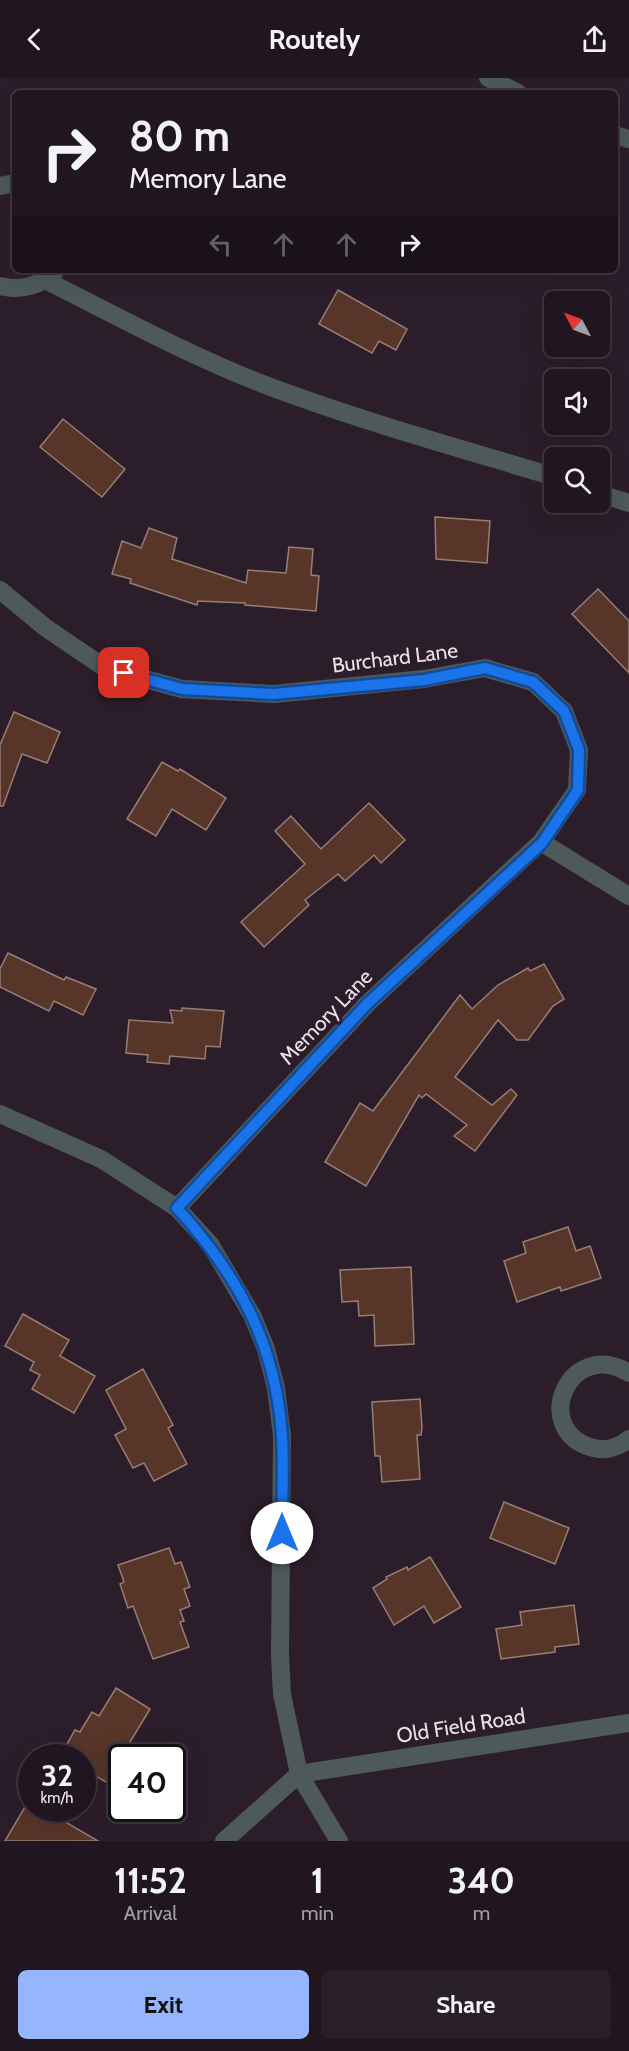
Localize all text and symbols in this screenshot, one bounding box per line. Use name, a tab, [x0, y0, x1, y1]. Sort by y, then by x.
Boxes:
icon: back	[18, 23, 51, 56]
text: Routely	[269, 23, 360, 56]
icon: share	[578, 23, 611, 56]
text: 80 m	[129, 110, 230, 162]
icon: right	[30, 114, 108, 192]
text: Memory Lane	[129, 162, 287, 195]
icon: left	[204, 228, 237, 261]
icon: ahead	[267, 228, 300, 261]
icon: ahead	[330, 228, 363, 261]
icon: right	[393, 228, 426, 261]
north arrow	[544, 291, 610, 357]
map controls	[544, 291, 610, 513]
button: sound	[544, 369, 610, 435]
button: search	[544, 447, 610, 513]
street label: Burchard Lane	[331, 637, 460, 678]
pin	[98, 647, 149, 698]
icon: arrive	[107, 656, 140, 689]
street label: Memory Lane	[274, 964, 377, 1069]
position arrow	[250, 1501, 314, 1565]
street label: Old Field Road	[395, 1703, 527, 1748]
speed limit sign: 40	[108, 1744, 186, 1822]
text: 32	[41, 1757, 73, 1794]
text: km/h	[41, 1789, 73, 1807]
text: 11:52	[114, 1858, 187, 1902]
text: 1	[311, 1858, 324, 1902]
text: 340	[448, 1858, 515, 1902]
text: Arrival	[124, 1901, 177, 1925]
text: min	[301, 1901, 334, 1925]
text: m	[473, 1901, 490, 1925]
button: Exit	[18, 1970, 309, 2039]
button: Share	[321, 1970, 611, 2039]

